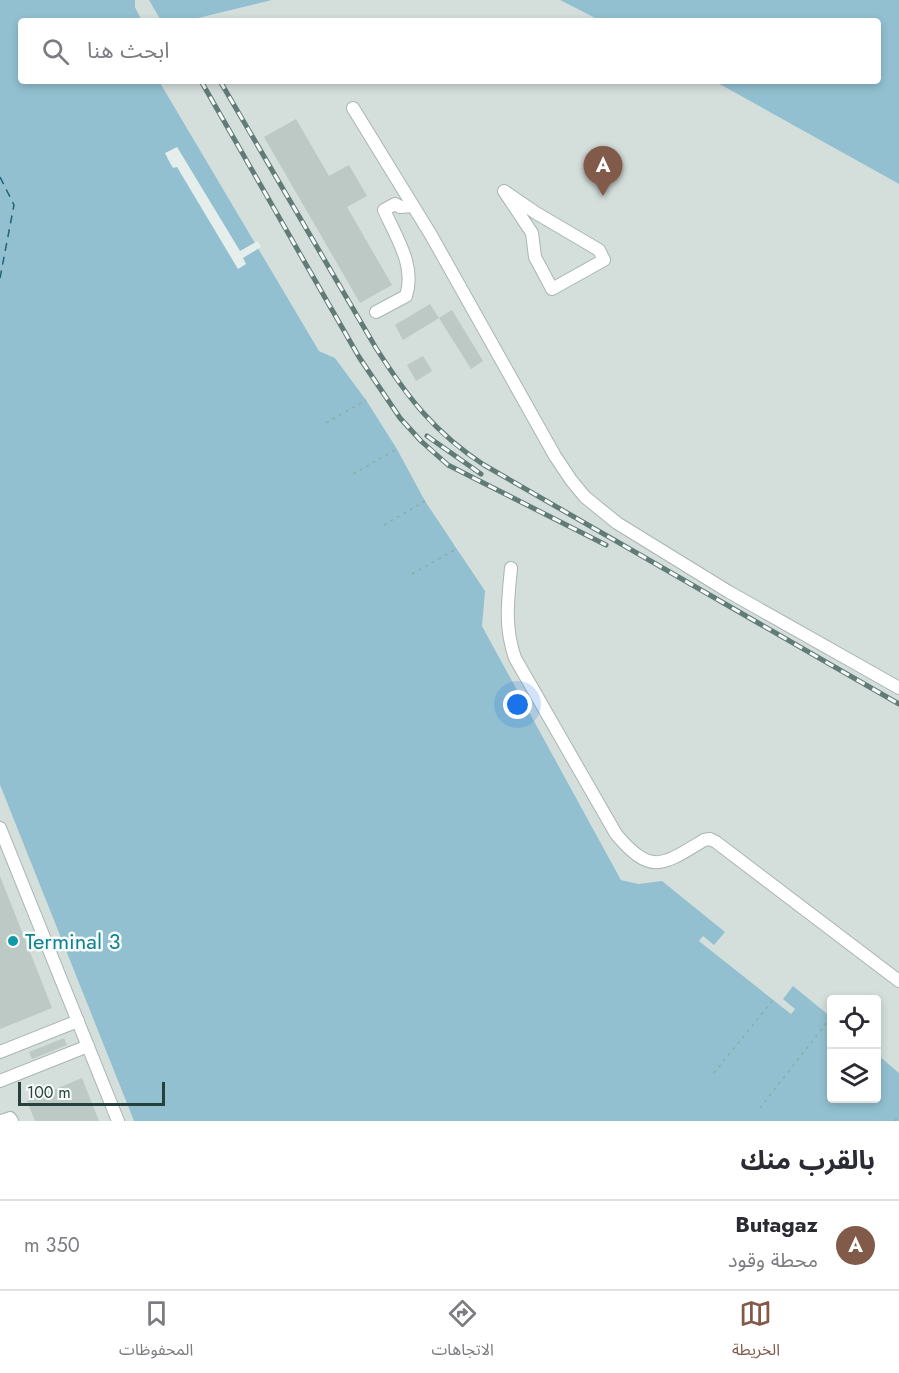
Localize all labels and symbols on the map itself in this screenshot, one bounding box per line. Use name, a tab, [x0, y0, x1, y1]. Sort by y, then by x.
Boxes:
pin: A	[584, 146, 622, 196]
your location	[503, 690, 532, 719]
place label: Terminal 3	[25, 925, 121, 957]
marker: Terminal 3	[6, 934, 20, 948]
scale bar	[18, 1079, 165, 1106]

